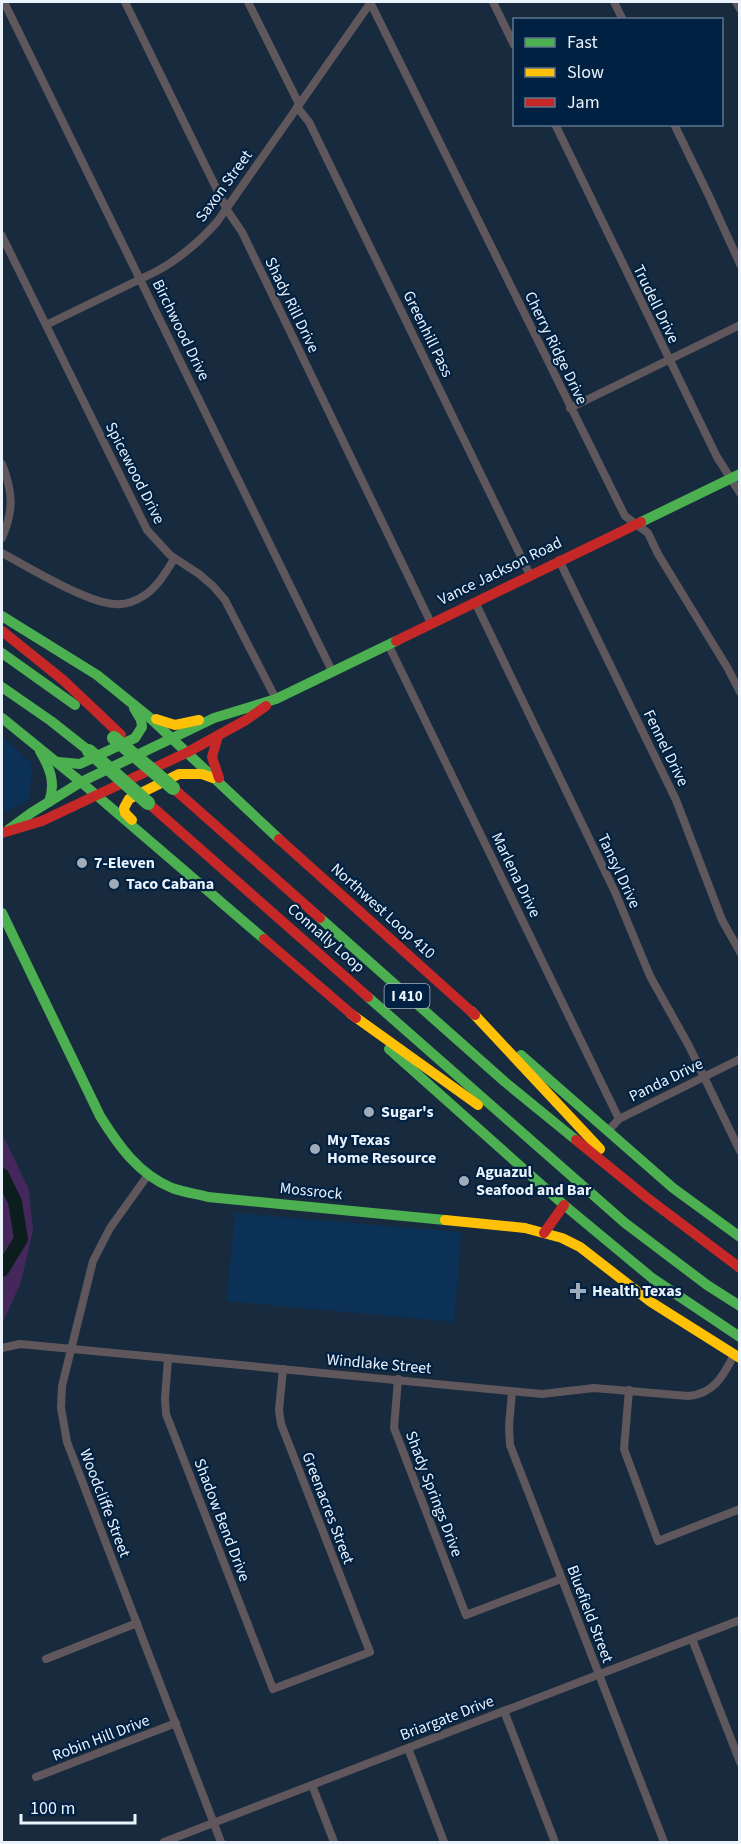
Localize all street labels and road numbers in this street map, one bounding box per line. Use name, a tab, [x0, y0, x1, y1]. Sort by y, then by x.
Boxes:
street label: Saxon Street	[190, 145, 258, 227]
street label: Shady Rill Drive	[259, 253, 325, 357]
street label: Trudell Drive	[627, 261, 685, 347]
street label: Birchwood Drive	[147, 276, 215, 384]
street label: Greenhill Pass	[398, 287, 459, 381]
street label: Cherry Ridge Drive	[519, 288, 593, 408]
street label: Spicewood Drive	[100, 418, 170, 528]
street label: Vance Jackson Road	[434, 531, 566, 611]
street label: Fennel Drive	[638, 706, 694, 790]
street label: Marlena Drive	[486, 829, 546, 921]
street label: Tansyl Drive	[592, 830, 646, 912]
street label: Northwest Loop 410	[326, 858, 440, 964]
street label: Connally Loop	[283, 898, 370, 978]
road number: I 410	[384, 984, 430, 1008]
street label: Panda Drive	[625, 1053, 707, 1107]
street label: Mossrock	[279, 1177, 344, 1205]
street label: Windlake Street	[326, 1348, 433, 1380]
street label: Shady Springs Drive	[400, 1428, 468, 1560]
street label: Woodcliffe Street	[74, 1446, 136, 1561]
street label: Greenacres Street	[296, 1449, 360, 1568]
street label: Shadow Bend Drive	[188, 1455, 256, 1585]
street label: Bluefield Street	[561, 1562, 619, 1667]
street label: Briargate Drive	[397, 1690, 497, 1746]
street label: Robin Hill Drive	[49, 1709, 153, 1767]

